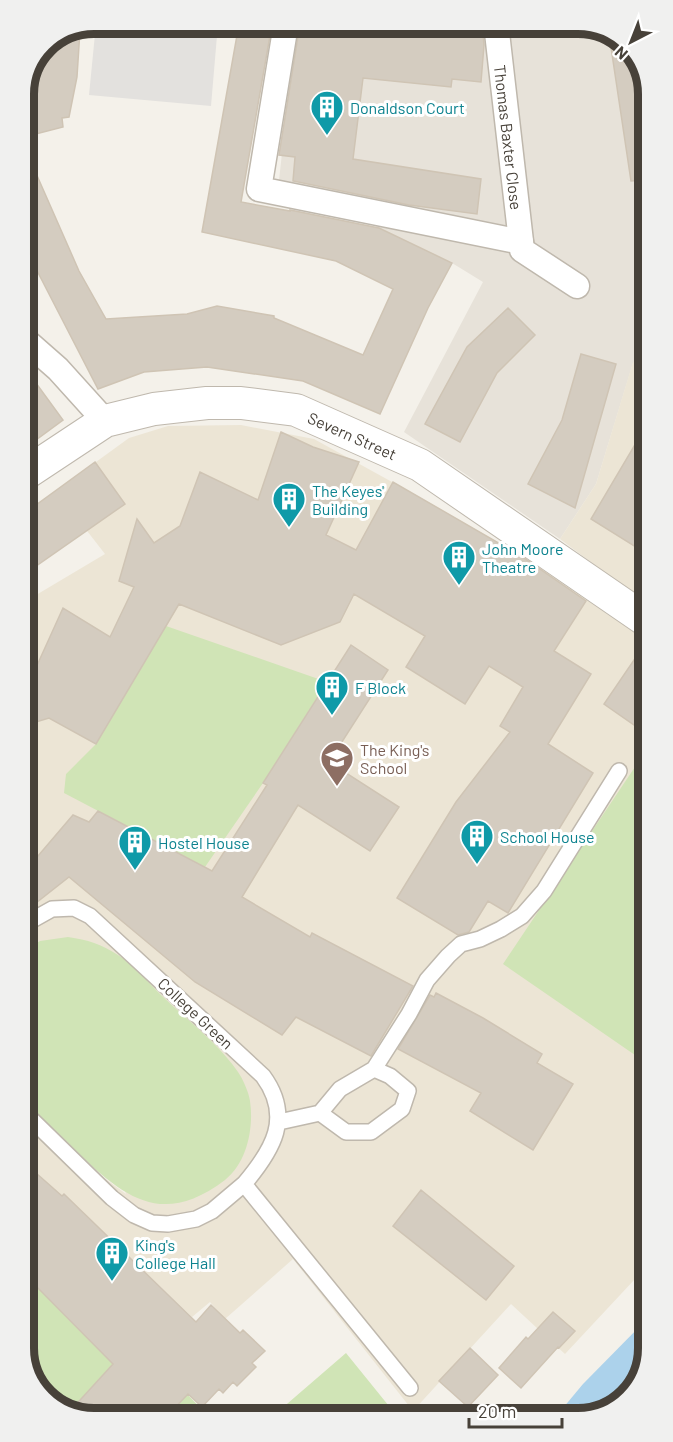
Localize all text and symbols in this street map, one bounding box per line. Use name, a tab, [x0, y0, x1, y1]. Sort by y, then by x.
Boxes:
north arrow	[601, 12, 661, 72]
text: N	[610, 43, 631, 64]
street label: Thomas Baxter Close	[491, 64, 527, 211]
building icon: Donaldson Court	[309, 89, 345, 136]
place label: Donaldson Court	[350, 98, 465, 117]
street label: Severn Street	[305, 407, 400, 463]
building icon: The Keyes' Building	[271, 481, 307, 528]
place label: The Keyes' Building	[312, 481, 384, 518]
building icon: John Moore Theatre	[441, 539, 477, 586]
place label: John Moore Theatre	[482, 539, 564, 576]
building icon: F Block	[314, 669, 350, 716]
place label: F Block	[355, 678, 406, 697]
school or university icon: The King's School	[319, 740, 355, 787]
place label: The King's School	[360, 740, 430, 777]
building icon: School House	[459, 818, 495, 865]
building icon: Hostel House	[117, 824, 153, 871]
place label: School House	[500, 827, 594, 846]
place label: Hostel House	[158, 833, 250, 852]
street label: College Green	[154, 973, 238, 1053]
building icon: King's College Hall	[94, 1235, 130, 1282]
place label: King's College Hall	[135, 1235, 216, 1272]
scale bar	[469, 1391, 562, 1429]
text: 20 m	[478, 1400, 516, 1422]

